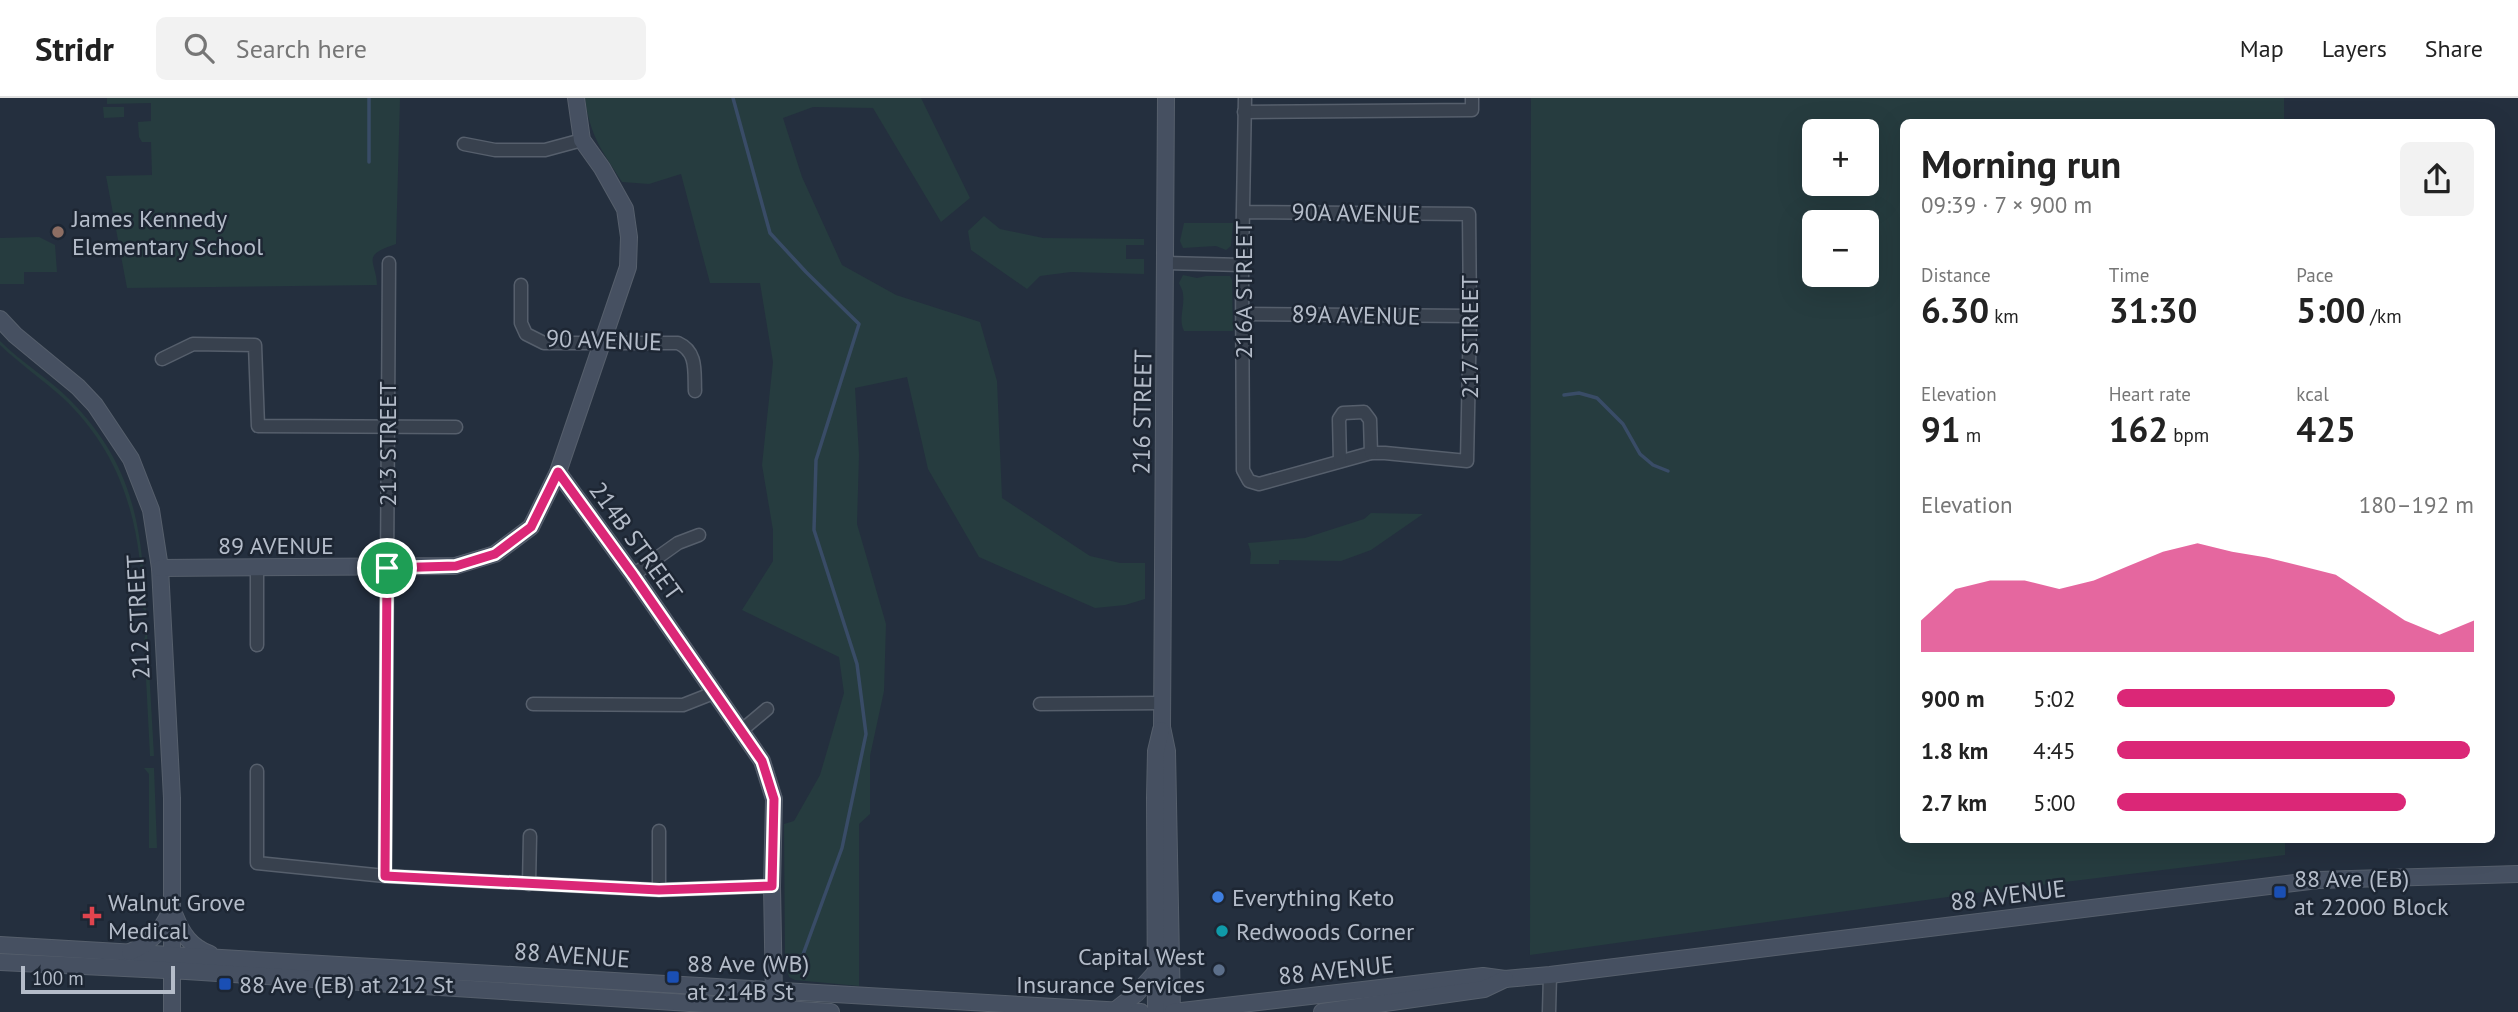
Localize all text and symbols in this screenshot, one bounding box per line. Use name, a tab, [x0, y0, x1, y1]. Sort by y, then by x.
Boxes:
search box	[156, 17, 646, 80]
text: Stridr	[35, 27, 114, 70]
icon: search	[180, 29, 218, 67]
text: Search here	[236, 32, 367, 65]
text: Map	[2240, 33, 2284, 64]
text: Layers	[2322, 33, 2387, 64]
text: Share	[2425, 33, 2483, 64]
map controls	[1802, 119, 1879, 287]
button: +	[1802, 119, 1879, 196]
text: Morning run	[1921, 139, 2121, 188]
button: share	[2400, 142, 2474, 216]
text: 09:39 · 7 × 900 m	[1921, 190, 2092, 219]
street label: 90A AVENUE	[1291, 196, 1421, 230]
place label: James Kennedy Elementary School	[71, 203, 263, 262]
button: −	[1802, 210, 1879, 287]
street label: 216A STREET	[1228, 221, 1259, 359]
marker: James Kennedy Elementary School	[50, 224, 66, 240]
text: Distance	[1921, 263, 1991, 287]
text: Time	[2109, 263, 2149, 287]
text: Pace	[2296, 263, 2334, 287]
street label: 217 STREET	[1454, 275, 1485, 399]
text: 6.30	[1921, 287, 1989, 333]
text: 31:30	[2109, 287, 2197, 333]
text: 5:00	[2296, 287, 2365, 333]
street label: 89A AVENUE	[1291, 298, 1421, 332]
text: km	[1989, 304, 2019, 328]
text: /km	[2365, 304, 2402, 328]
street label: 90 AVENUE	[546, 322, 662, 358]
street label: 216 STREET	[1125, 349, 1159, 475]
street label: 213 STREET	[372, 381, 403, 507]
text: Elevation	[1921, 382, 1997, 406]
text: Heart rate	[2109, 382, 2191, 406]
text: kcal	[2296, 382, 2329, 406]
text: 91	[1921, 406, 1961, 452]
text: 162	[2109, 406, 2168, 452]
text: 425	[2296, 406, 2356, 452]
text: m	[1961, 423, 1981, 447]
text: bpm	[2168, 423, 2209, 447]
street label: 214B STREET	[583, 476, 689, 606]
text: Elevation	[1921, 490, 2013, 519]
text: 180–192 m	[2359, 490, 2474, 519]
street label: 89 AVENUE	[218, 530, 334, 561]
pin	[357, 538, 417, 598]
icon: arrive	[368, 549, 406, 587]
street label: 212 STREET	[119, 554, 157, 680]
text: 900 m	[1921, 684, 1984, 713]
text: 5:02	[2033, 684, 2076, 713]
text: 1.8 km	[1921, 736, 1988, 765]
text: 4:45	[2033, 736, 2076, 765]
text: 2.7 km	[1921, 788, 1987, 817]
text: 5:00	[2033, 788, 2076, 817]
place label: 88 Ave (EB) at 22000 Block	[2294, 863, 2449, 922]
street label: 88 AVENUE	[1949, 873, 2067, 917]
place label: Everything Keto	[1232, 882, 1394, 913]
marker: 88 Ave (EB) at 22000 Block	[2272, 884, 2288, 900]
place label: Walnut Grove Medical	[108, 887, 245, 946]
marker: Everything Keto	[1210, 889, 1226, 905]
marker: Walnut Grove Medical	[82, 906, 102, 926]
place label: Redwoods Corner	[1236, 916, 1414, 947]
marker: Redwoods Corner	[1214, 923, 1230, 939]
street label: 88 AVENUE	[513, 935, 631, 975]
place label: Capital West Insurance Services	[1016, 941, 1205, 1000]
place label: 88 Ave (WB) at 214B St	[687, 948, 809, 1007]
street label: 88 AVENUE	[1277, 949, 1395, 991]
marker: Capital West Insurance Services	[1211, 962, 1227, 978]
scale bar	[21, 963, 175, 995]
text: 100 m	[32, 966, 84, 990]
place label: 88 Ave (EB) at 212 St	[239, 969, 454, 1000]
marker: 88 Ave (WB) at 214B St	[665, 969, 681, 985]
marker: 88 Ave (EB) at 212 St	[217, 976, 233, 992]

